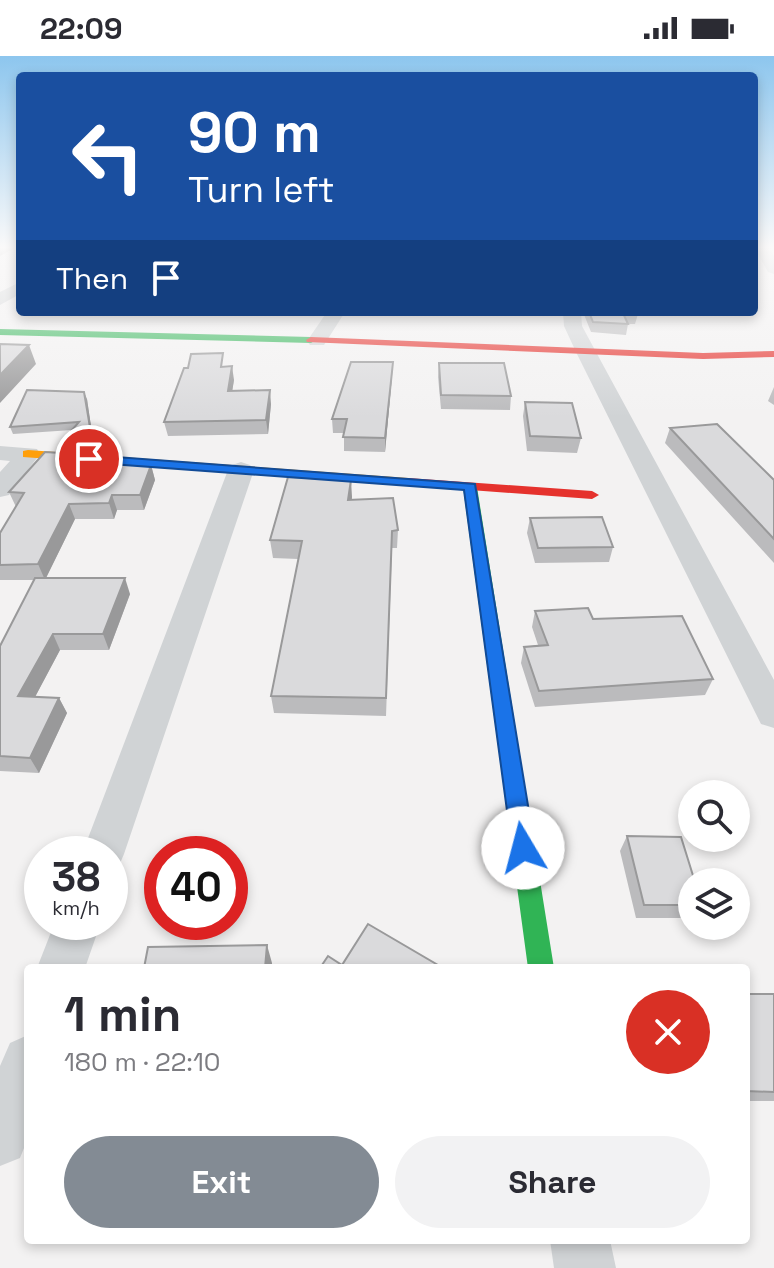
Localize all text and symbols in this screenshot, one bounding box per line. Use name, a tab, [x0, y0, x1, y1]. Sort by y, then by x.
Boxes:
text: 22:09	[40, 9, 123, 48]
text: 90 m	[188, 97, 321, 168]
icon: left	[56, 104, 160, 208]
text: Turn left	[188, 167, 335, 213]
icon: arrive	[144, 256, 188, 300]
text: Then	[56, 259, 128, 298]
pin	[55, 425, 123, 493]
icon: arrive	[67, 437, 111, 481]
map controls	[678, 780, 750, 940]
button: search	[678, 780, 750, 852]
position arrow	[481, 806, 565, 890]
speed limit sign: 40	[144, 836, 248, 940]
text: 38	[52, 852, 100, 903]
button: layers	[678, 868, 750, 940]
text: km/h	[52, 895, 100, 921]
text: 1 min	[64, 984, 181, 1045]
button: close	[626, 990, 710, 1074]
text: 180 m · 22:10	[64, 1045, 220, 1079]
button: Exit	[64, 1136, 379, 1228]
button: Share	[395, 1136, 710, 1228]

